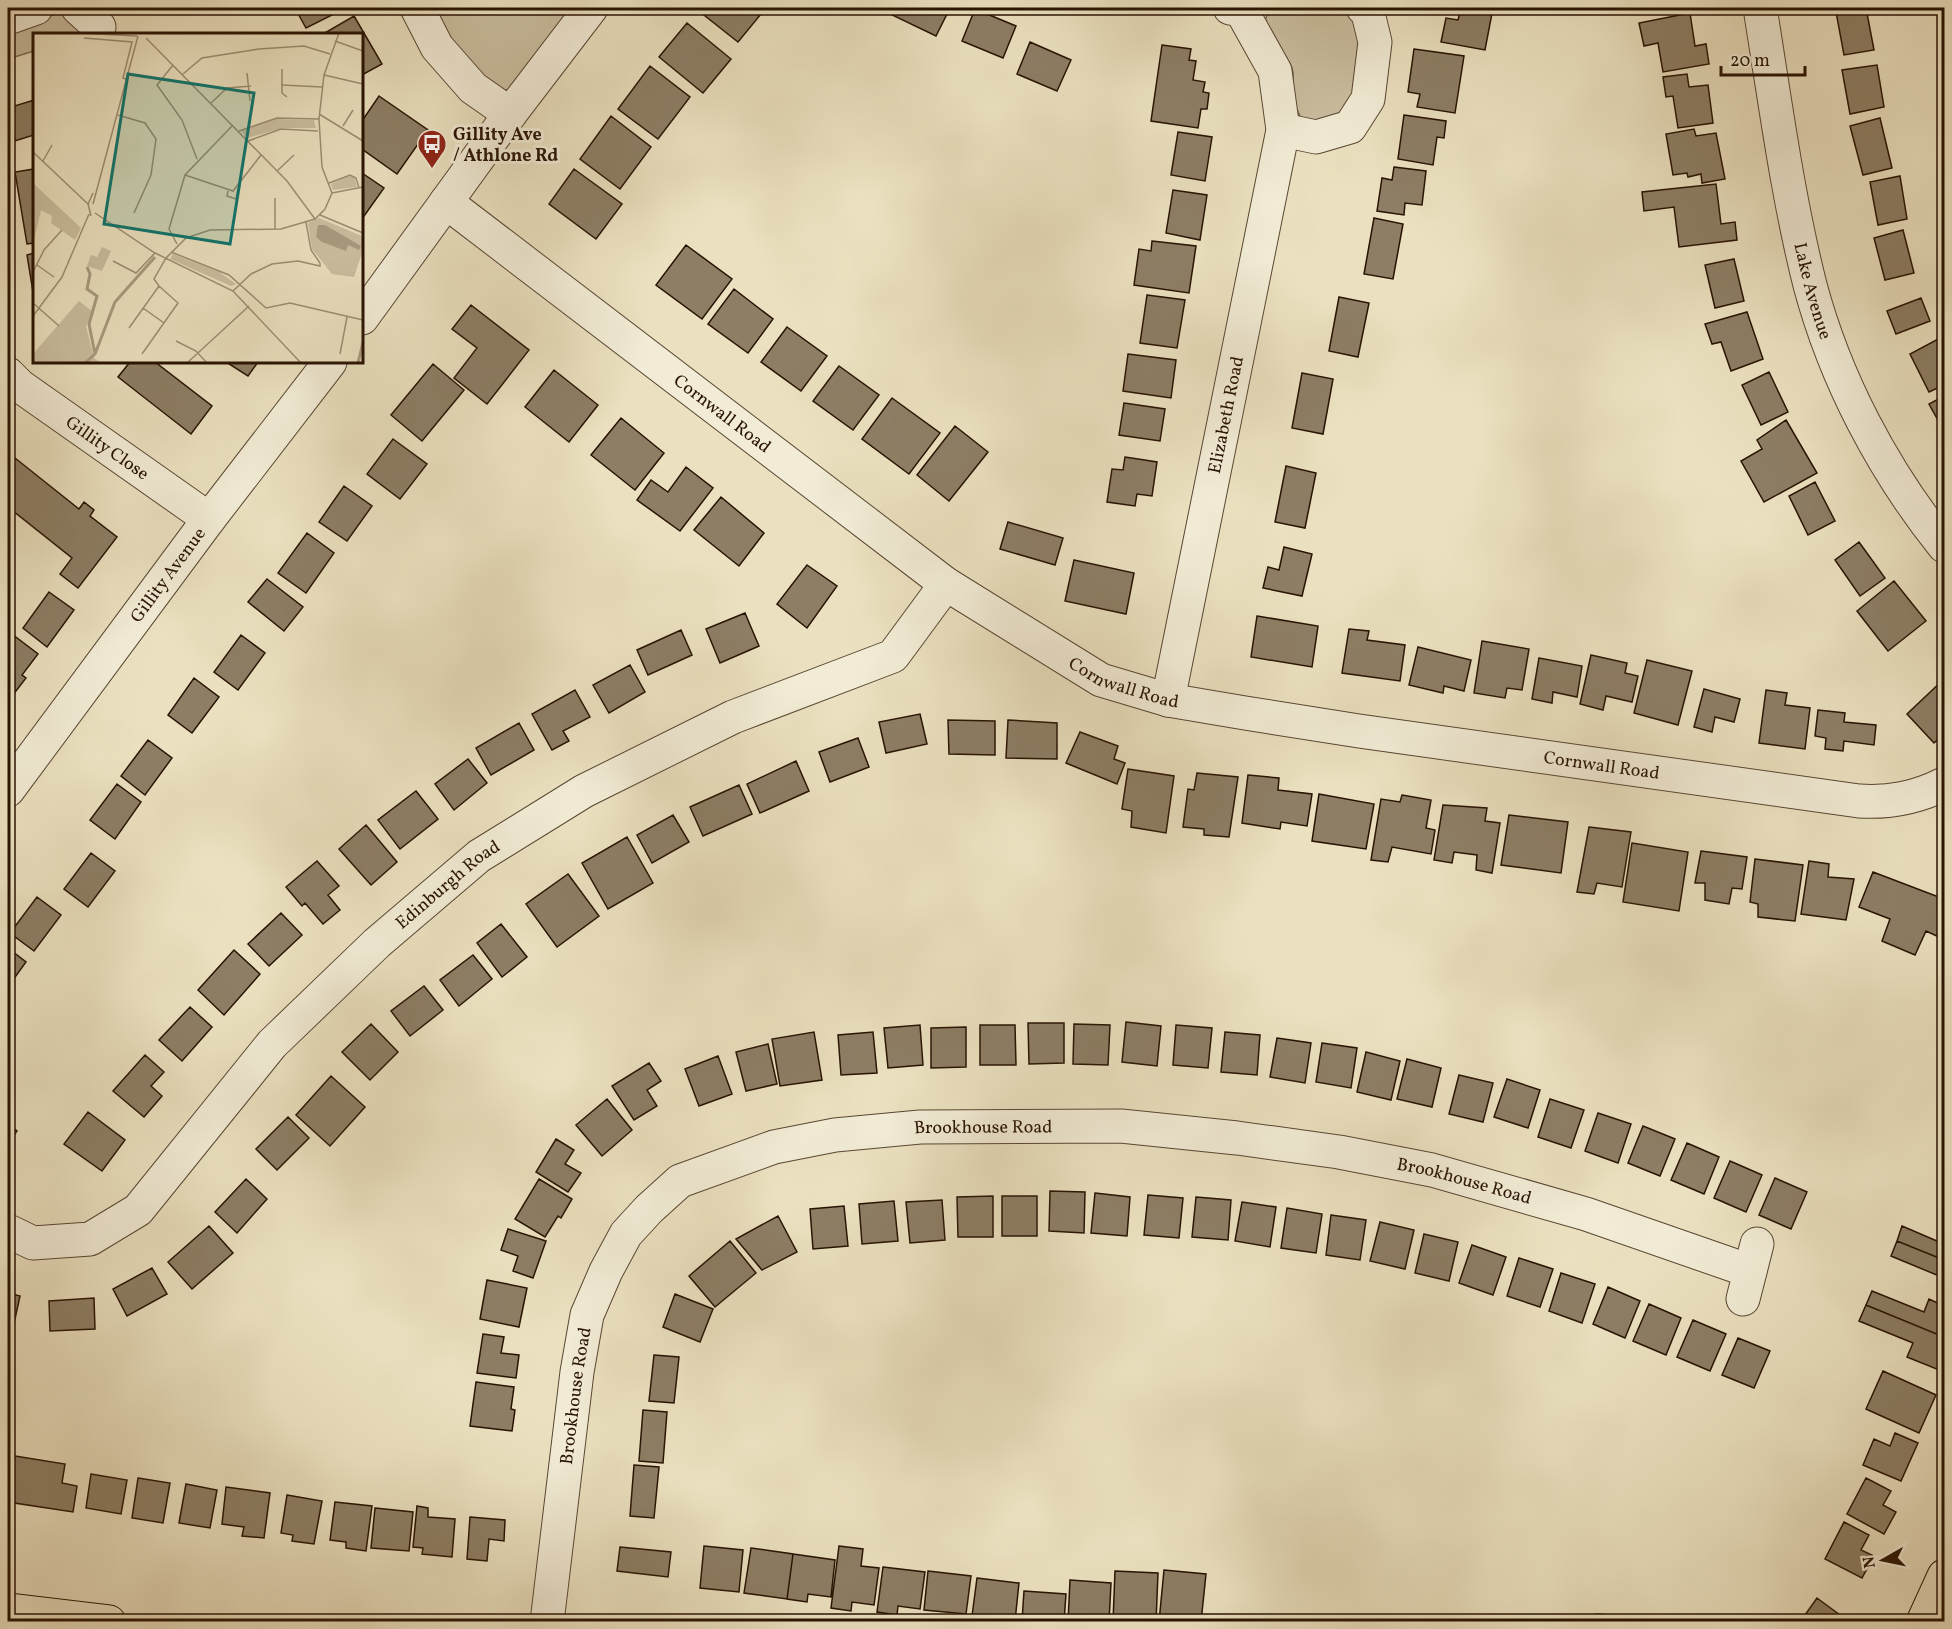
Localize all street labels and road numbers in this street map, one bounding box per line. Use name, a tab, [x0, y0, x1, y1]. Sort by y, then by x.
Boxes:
street label: Lake Avenue	[1786, 240, 1837, 343]
street label: Elizabeth Road	[1203, 354, 1251, 476]
street label: Cornwall Road	[668, 369, 776, 460]
street label: Gillity Close	[60, 411, 153, 487]
street label: Gillity Avenue	[125, 523, 213, 628]
street label: Cornwall Road	[1063, 652, 1181, 716]
street label: Cornwall Road	[1542, 746, 1661, 787]
street label: Edinburgh Road	[391, 835, 505, 936]
street label: Brookhouse Road	[913, 1115, 1052, 1142]
street label: Brookhouse Road	[1395, 1152, 1534, 1212]
street label: Brookhouse Road	[555, 1325, 599, 1466]

